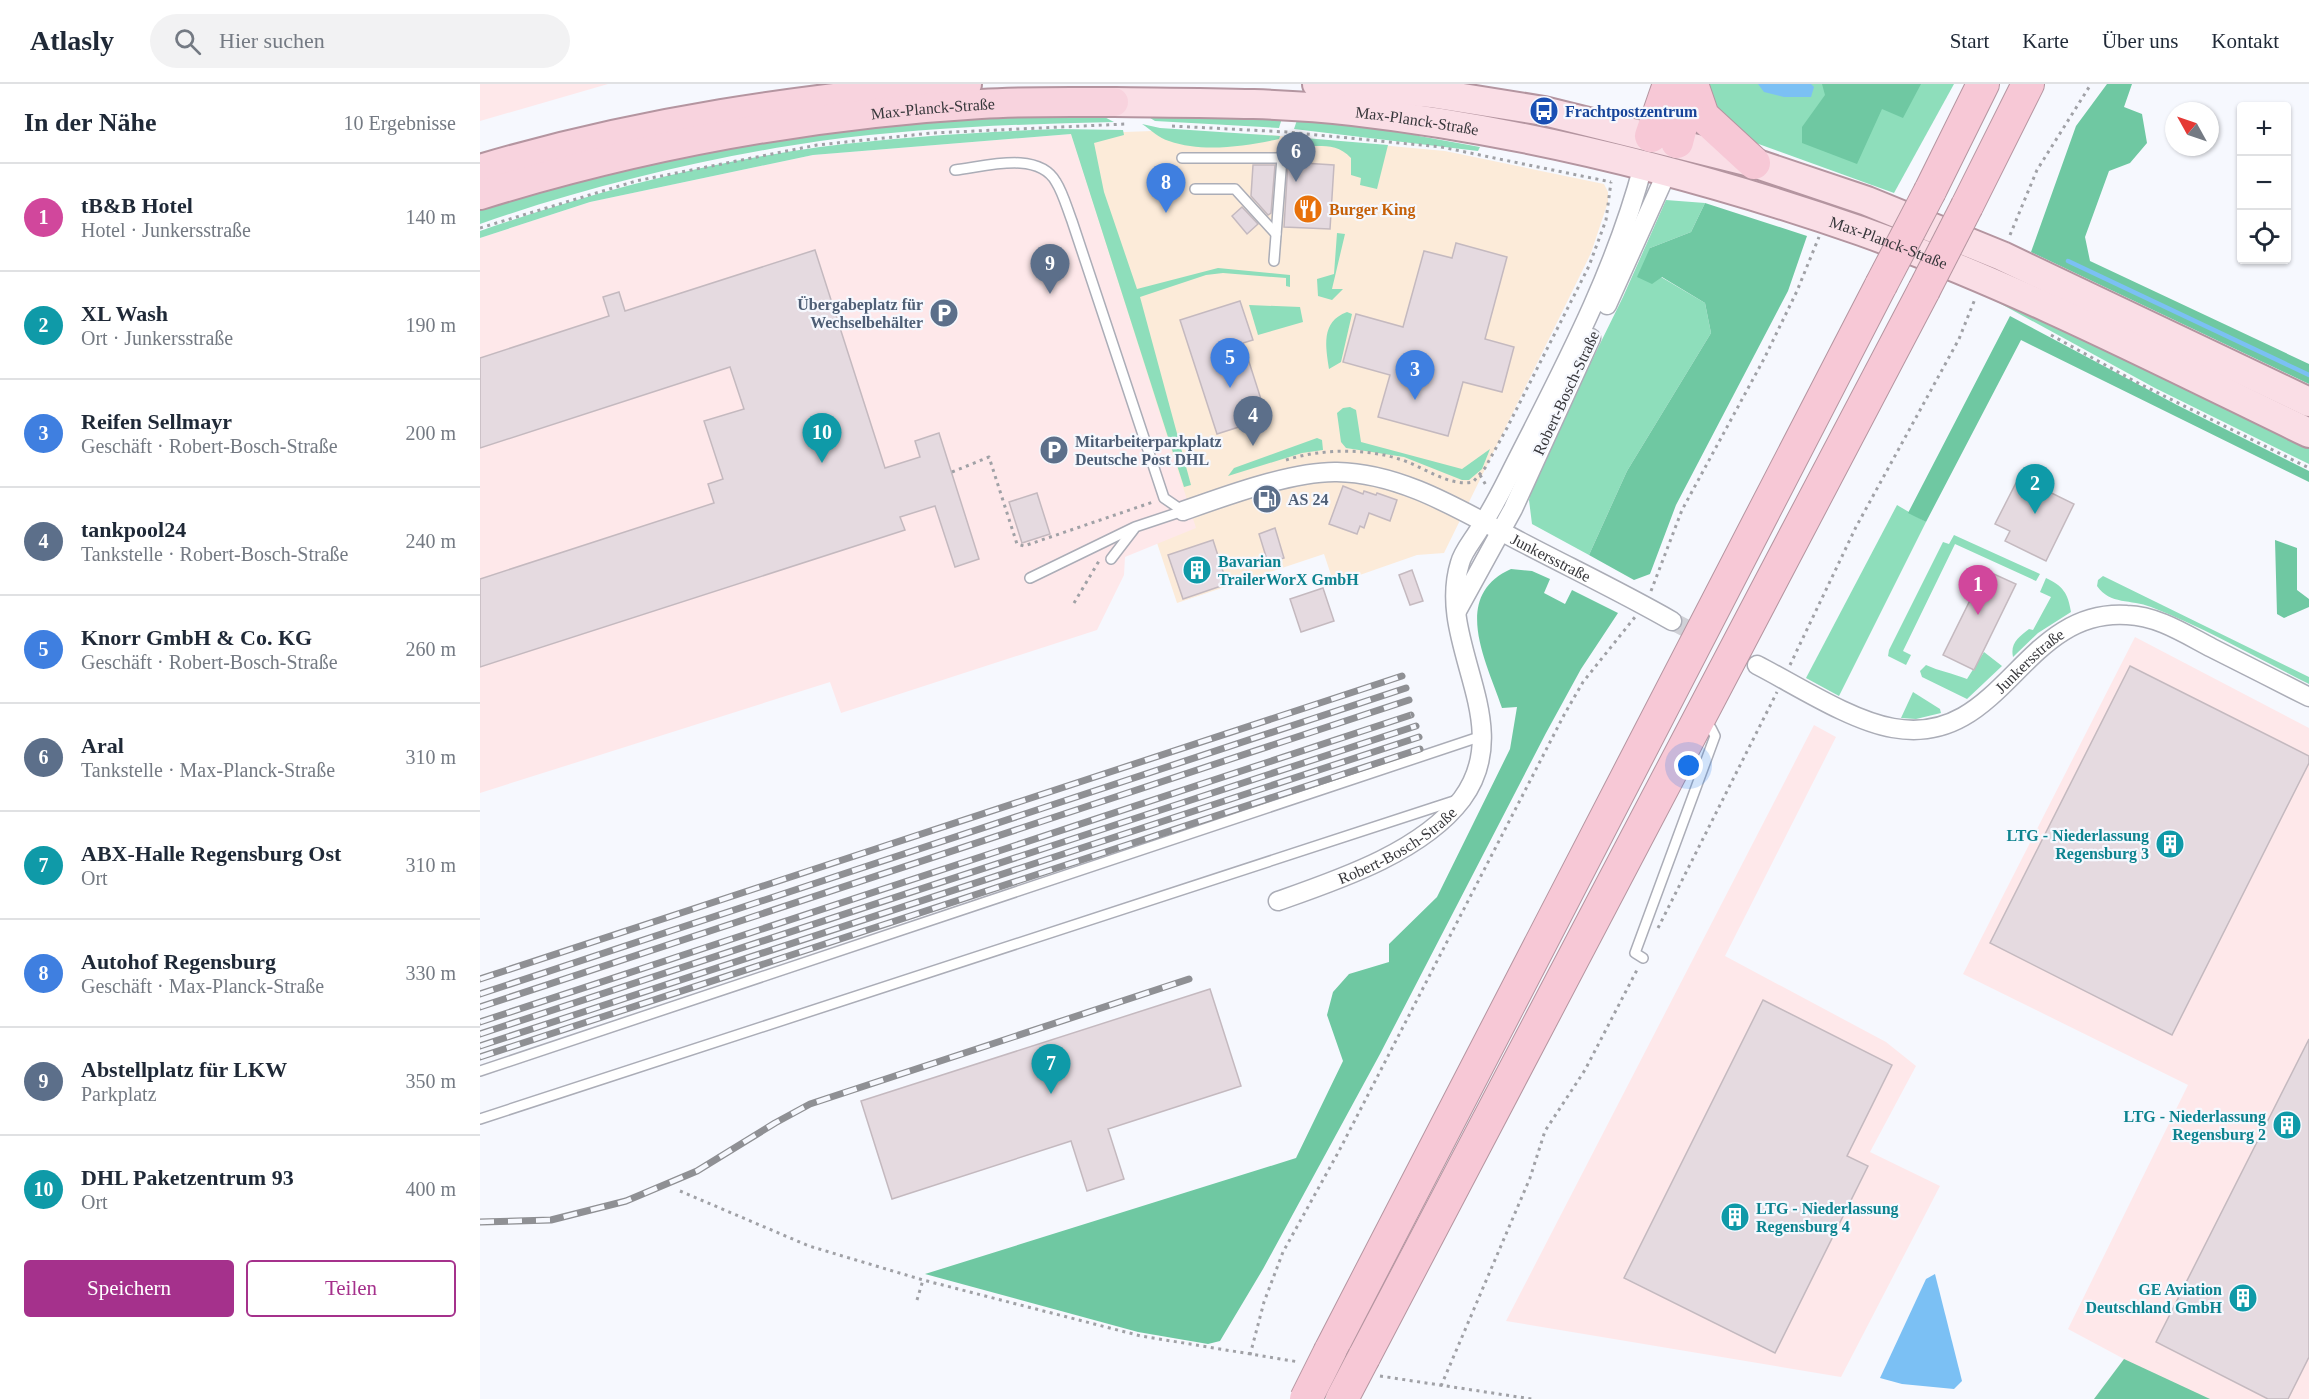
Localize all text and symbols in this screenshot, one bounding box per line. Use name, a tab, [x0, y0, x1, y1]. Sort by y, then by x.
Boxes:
search box	[150, 14, 570, 68]
text: Atlasly	[30, 25, 114, 56]
icon: search	[171, 25, 204, 58]
text: Hier suchen	[219, 28, 325, 53]
text: Start	[1950, 29, 1989, 53]
text: Karte	[2022, 29, 2069, 53]
text: Über uns	[2102, 29, 2178, 53]
text: Kontakt	[2211, 29, 2279, 53]
street label: Max-Planck-Straße	[870, 95, 995, 122]
bus stop icon: Frachtpostzentrum	[1528, 95, 1560, 127]
north arrow	[2165, 102, 2219, 156]
map controls	[2237, 102, 2291, 264]
button: +	[2237, 102, 2291, 156]
street label: Max-Planck-Straße	[1354, 103, 1480, 138]
place label: Frachtpostzentrum	[1565, 103, 1698, 121]
text: In der Nähe	[24, 108, 156, 137]
text: 10 Ergebnisse	[344, 112, 456, 134]
pin: 6	[1276, 132, 1316, 182]
button: −	[2237, 156, 2291, 210]
pin: 8	[1146, 164, 1186, 213]
text: tB&B Hotel	[81, 193, 193, 218]
restaurant icon: Burger King	[1292, 193, 1324, 225]
place label: Burger King	[1329, 201, 1415, 219]
text: 1	[39, 206, 49, 228]
text: 140 m	[405, 206, 456, 228]
button: locate	[2237, 210, 2291, 264]
street label: Max-Planck-Straße	[1828, 212, 1950, 272]
text: Hotel · Junkersstraße	[81, 219, 251, 241]
pin: 9	[1030, 244, 1070, 294]
place label: Übergabeplatz für Wechselbehälter	[797, 296, 923, 331]
parking icon: Übergabeplatz für Wechselbehälter	[928, 297, 960, 329]
text: XL Wash	[81, 301, 168, 326]
text: 2	[39, 314, 49, 336]
text: 190 m	[405, 314, 456, 336]
text: Ort · Junkersstraße	[81, 327, 233, 349]
street label: Robert-Bosch-Straße	[1530, 328, 1602, 458]
pin: 5	[1210, 338, 1250, 388]
pin: 3	[1396, 350, 1434, 400]
pin: 4	[1234, 396, 1272, 446]
text: Reifen Sellmayr	[81, 409, 232, 434]
pin: 10	[802, 414, 842, 463]
text: 3	[39, 422, 49, 444]
text: 200 m	[405, 422, 456, 444]
place label: Mitarbeiterparkplatz Deutsche Post DHL	[1075, 433, 1222, 468]
parking icon: Mitarbeiterparkplatz Deutsche Post DHL	[1038, 434, 1070, 466]
text: Geschäft · Robert-Bosch-Straße	[81, 435, 338, 457]
pin: 2	[2016, 464, 2054, 514]
fuel station icon: AS 24	[1251, 483, 1283, 515]
place label: AS 24	[1288, 491, 1328, 508]
text: tankpool24	[81, 517, 186, 542]
text: 4	[39, 530, 49, 552]
text: 240 m	[405, 530, 456, 552]
street label: Junkersstraße	[1508, 530, 1594, 585]
text: Tankstelle · Robert-Bosch-Straße	[81, 543, 348, 565]
place label: Bavarian TrailerWorX GmbH	[1218, 553, 1359, 588]
building icon: Bavarian TrailerWorX GmbH	[1181, 554, 1213, 586]
pin: 1	[1958, 566, 1998, 615]
text: Knorr GmbH & Co. KG	[81, 625, 312, 650]
street label: Junkersstraße	[1992, 625, 2067, 696]
text: 5	[39, 638, 49, 660]
text: 260 m	[405, 638, 456, 660]
text: Geschäft · Robert-Bosch-Straße	[81, 651, 338, 673]
text: Aral	[81, 733, 124, 758]
text: 6	[39, 746, 49, 768]
text: 310 m	[405, 746, 456, 768]
your location	[1674, 751, 1703, 780]
text: Tankstelle · Max-Planck-Straße	[81, 759, 335, 781]
street label: Robert-Bosch-Straße	[1335, 804, 1459, 887]
place label: LTG - Niederlassung Regensburg 3	[2006, 827, 2149, 863]
building icon: LTG - Niederlassung Regensburg 3	[2154, 828, 2186, 860]
text: ABX-Halle Regensburg Ost	[81, 841, 341, 866]
text: 7	[39, 854, 49, 876]
text: 310 m	[405, 854, 456, 876]
text: Ort	[81, 867, 108, 889]
text: Autohof Regensburg	[81, 949, 276, 974]
text: 8	[39, 962, 49, 984]
text: 330 m	[405, 962, 456, 984]
text: Geschäft · Max-Planck-Straße	[81, 975, 324, 997]
pin: 7	[1032, 1044, 1070, 1094]
text: Abstellplatz für LKW	[81, 1057, 287, 1082]
text: 9	[39, 1070, 49, 1092]
text: 350 m	[405, 1070, 456, 1092]
text: Parkplatz	[81, 1083, 157, 1105]
place label: LTG - Niederlassung Regensburg 2	[2123, 1108, 2266, 1144]
building icon: LTG - Niederlassung Regensburg 2	[2271, 1109, 2303, 1141]
text: DHL Paketzentrum 93	[81, 1165, 294, 1190]
text: 10	[34, 1178, 54, 1200]
text: 400 m	[405, 1178, 456, 1200]
text: Ort	[81, 1191, 108, 1213]
place label: LTG - Niederlassung Regensburg 4	[1756, 1200, 1899, 1236]
building icon: LTG - Niederlassung Regensburg 4	[1719, 1201, 1751, 1233]
button: Speichern	[24, 1260, 234, 1317]
button: Teilen	[246, 1260, 456, 1317]
place label: GE Aviation Deutschland GmbH	[2086, 1281, 2223, 1316]
building icon: GE Aviation Deutschland GmbH	[2227, 1282, 2259, 1314]

